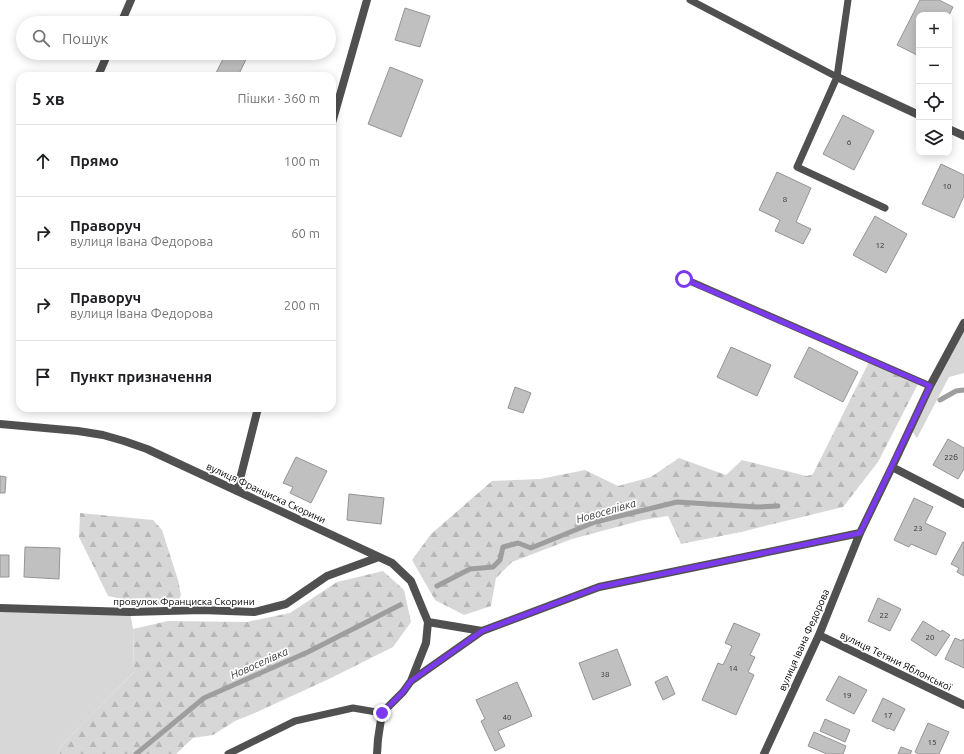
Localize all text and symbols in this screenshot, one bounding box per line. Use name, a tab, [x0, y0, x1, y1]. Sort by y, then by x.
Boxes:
map controls	[916, 12, 952, 156]
button: +	[916, 12, 952, 48]
search box	[16, 16, 336, 60]
icon: search	[30, 27, 52, 49]
text: Пошук	[62, 30, 108, 47]
button: −	[916, 48, 952, 84]
button: locate	[916, 84, 952, 120]
text: 5 хв	[32, 89, 65, 108]
text: Пішки · 360 m	[238, 91, 320, 105]
button: layers	[916, 120, 952, 156]
house number: 6	[847, 138, 852, 147]
icon: ahead	[32, 150, 54, 172]
text: Прямо	[70, 152, 119, 169]
text: 100 m	[284, 154, 320, 168]
house number: 10	[942, 182, 952, 191]
house number: 8	[783, 195, 788, 204]
text: Праворуч	[70, 217, 141, 234]
icon: right	[32, 222, 54, 244]
text: 60 m	[291, 226, 320, 240]
text: вулиця Івана Федорова	[70, 234, 213, 248]
house number: 12	[875, 241, 885, 250]
route start	[675, 270, 693, 288]
text: Праворуч	[70, 289, 141, 306]
icon: right	[32, 294, 54, 316]
text: 200 m	[284, 298, 320, 312]
text: вулиця Івана Федорова	[70, 306, 213, 320]
icon: arrive	[32, 366, 54, 388]
text: Пункт призначення	[70, 368, 212, 385]
house number: 22б	[944, 453, 958, 462]
street label: вулиця Франциска Скорини	[205, 460, 327, 526]
water label: Новоселівка	[575, 497, 637, 525]
house number: 23	[913, 524, 923, 533]
street label: вулиця Івана Федорова	[777, 587, 831, 693]
street label: провулок Франциска Скорини	[113, 596, 255, 607]
house number: 22	[879, 611, 889, 620]
street label: вулиця Тетяни Яблонської	[838, 629, 954, 693]
house number: 20	[925, 633, 935, 642]
water label: Новоселівка	[228, 645, 290, 681]
house number: 14	[728, 664, 738, 673]
house number: 38	[600, 670, 610, 679]
house number: 19	[842, 691, 852, 700]
route end	[373, 704, 391, 722]
house number: 17	[883, 711, 893, 720]
house number: 40	[502, 713, 512, 722]
house number: 15	[927, 738, 937, 747]

